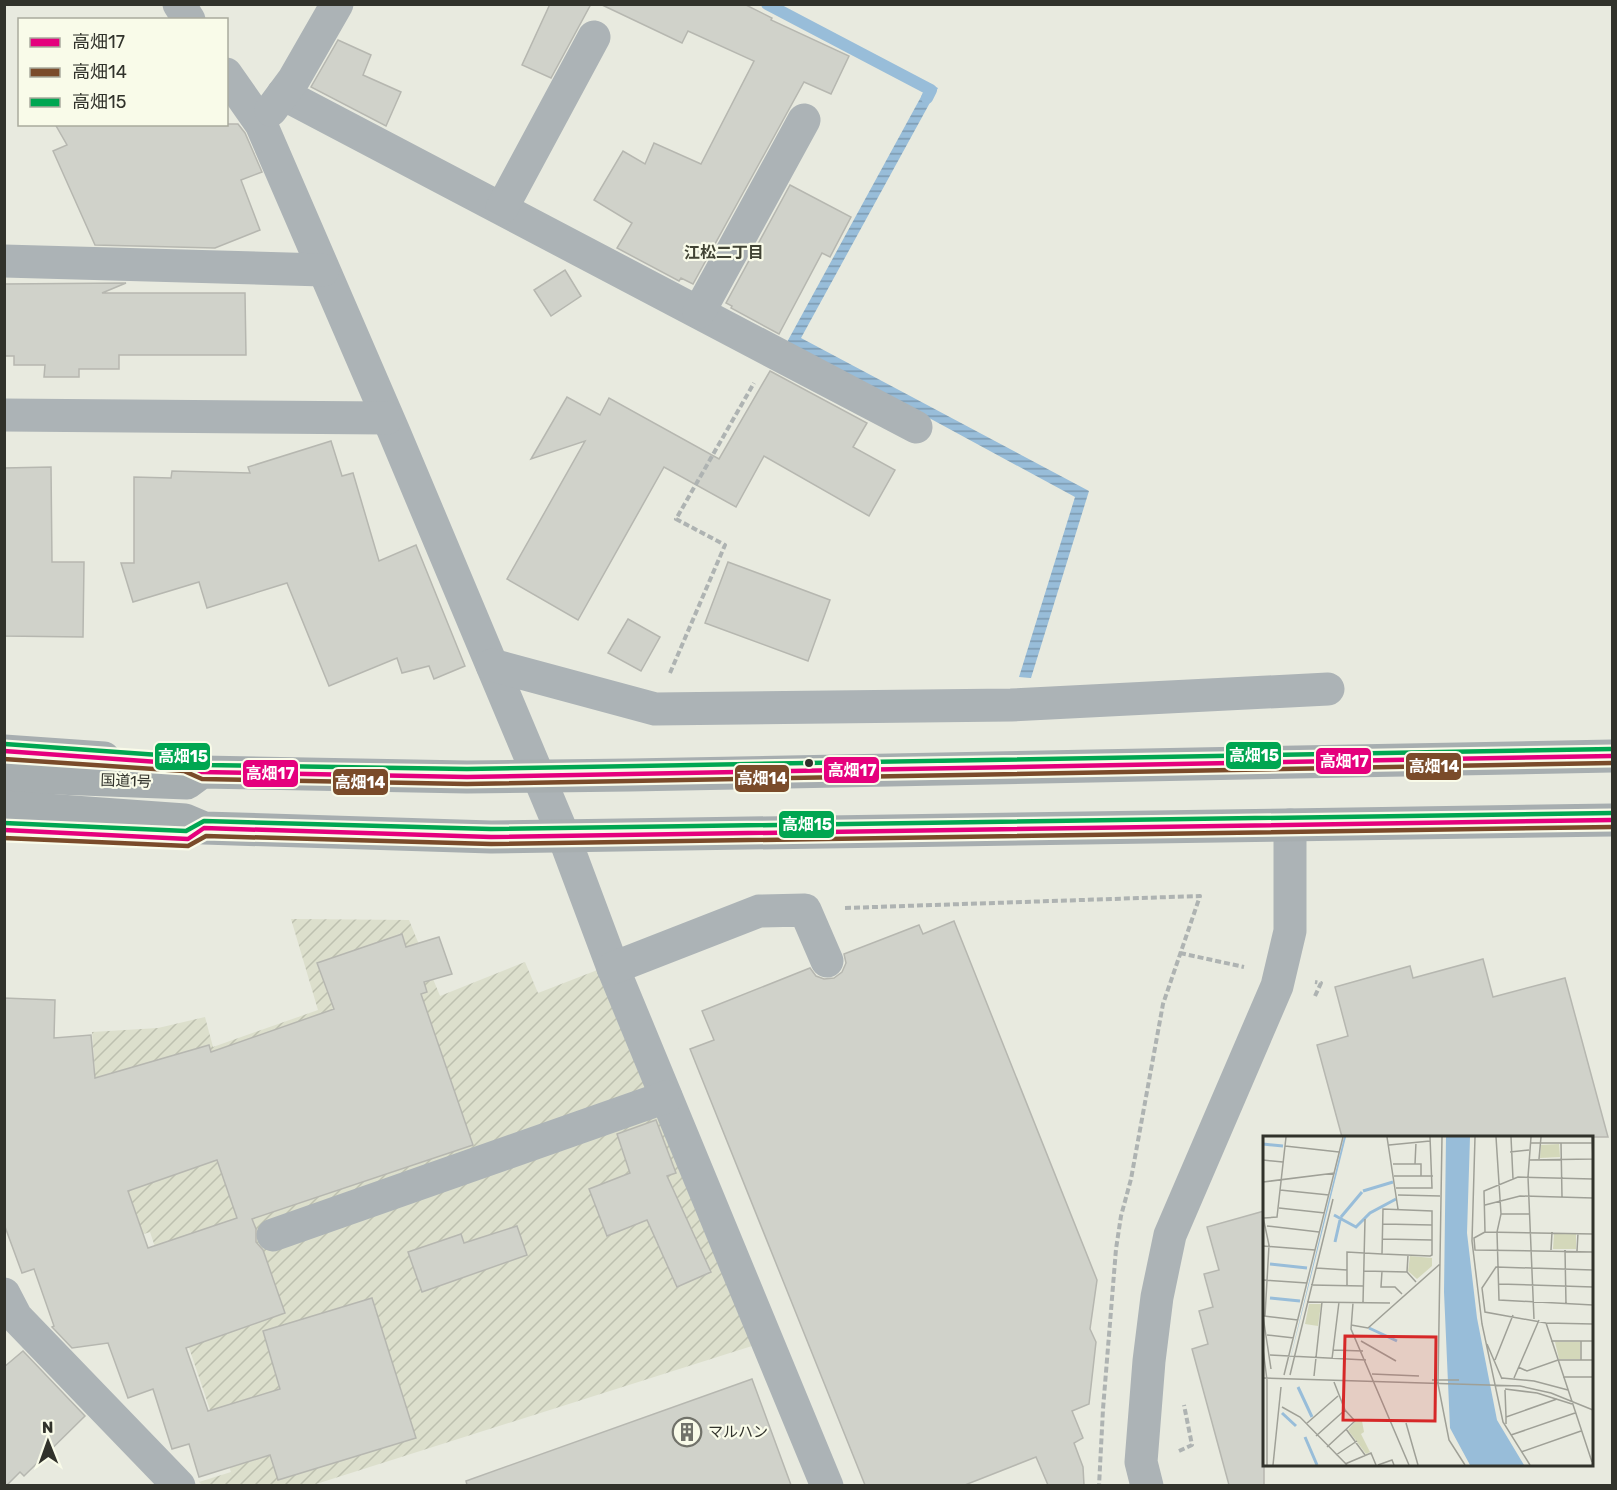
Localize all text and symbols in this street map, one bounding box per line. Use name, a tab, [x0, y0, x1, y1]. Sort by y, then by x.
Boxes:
legend	[18, 18, 228, 126]
text: 高畑17	[72, 31, 125, 53]
text: 高畑14	[72, 61, 127, 83]
text: 高畑15	[72, 91, 126, 113]
district label: 江松二丁目	[684, 243, 764, 262]
line badge: 高畑15	[1225, 741, 1282, 770]
line badge: 高畑15	[154, 742, 211, 771]
text: 高畑15	[1229, 746, 1279, 765]
text: 高畑15	[158, 747, 208, 766]
line badge: 高畑17	[1315, 747, 1372, 775]
text: 高畑17	[1319, 752, 1369, 771]
line badge: 高畑14	[1405, 752, 1462, 781]
line badge: 高畑17	[823, 756, 880, 784]
unlabelled marker	[803, 757, 815, 769]
text: 高畑14	[1409, 757, 1460, 776]
line badge: 高畑17	[242, 759, 299, 788]
text: 高畑17	[827, 761, 877, 780]
text: 高畑17	[245, 764, 295, 783]
line badge: 高畑14	[734, 764, 790, 793]
line badge: 高畑14	[332, 768, 389, 796]
text: 高畑14	[737, 769, 788, 788]
street label: 国道1号	[100, 771, 152, 791]
text: 高畑14	[335, 773, 386, 792]
line badge: 高畑15	[778, 810, 835, 839]
text: 高畑15	[782, 815, 832, 834]
inset map	[1263, 1136, 1593, 1466]
north arrow	[18, 1412, 78, 1472]
building icon: マルハン	[671, 1416, 703, 1448]
text: N	[42, 1418, 54, 1437]
place label: マルハン	[708, 1423, 768, 1441]

